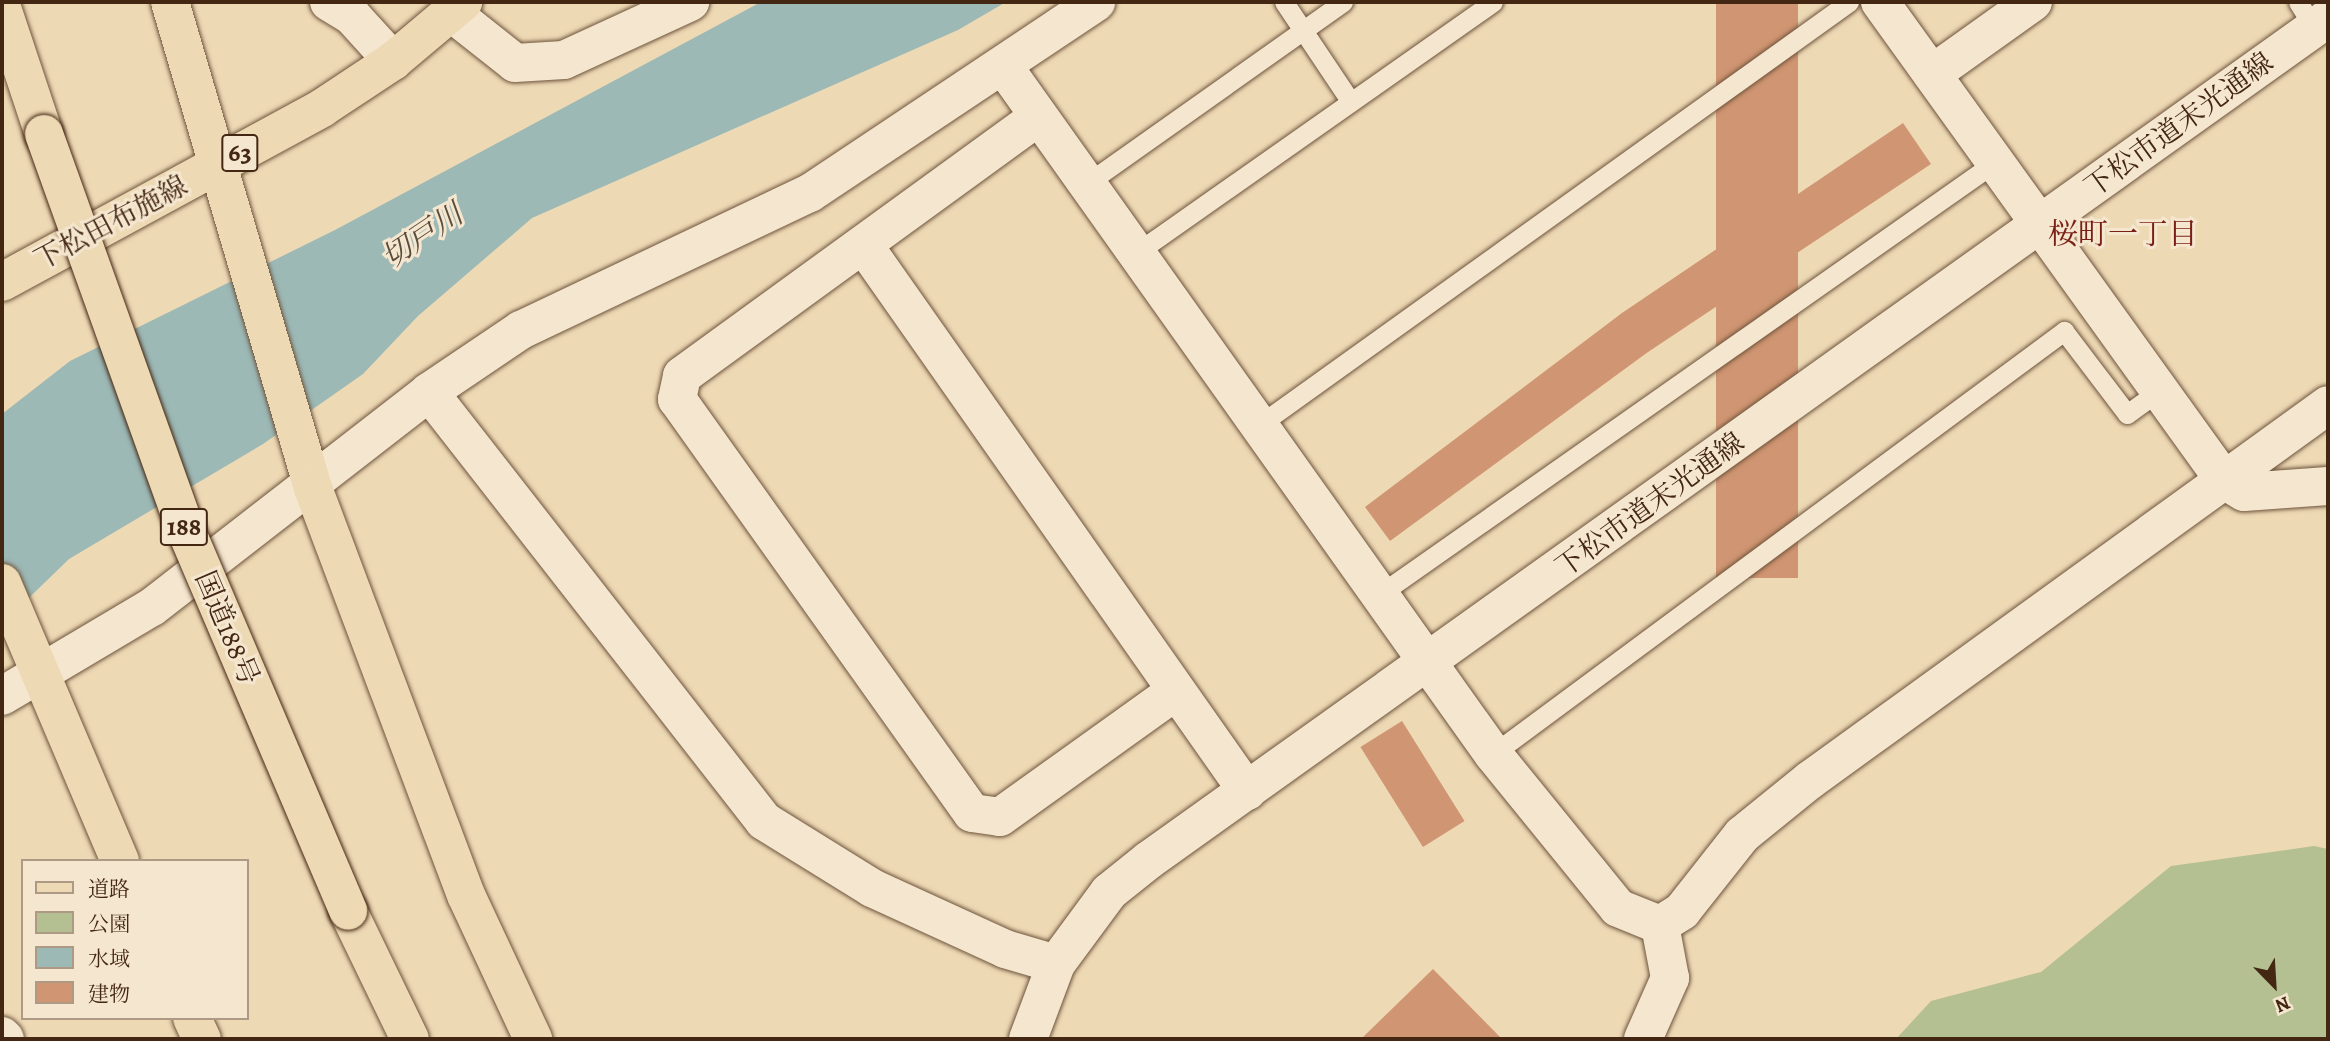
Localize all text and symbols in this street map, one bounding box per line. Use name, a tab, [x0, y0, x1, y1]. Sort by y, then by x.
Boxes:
street label: 下松市道末光通線	[2079, 46, 2279, 204]
road number: 63	[221, 130, 259, 176]
street label: 下松田布施線	[29, 169, 193, 277]
water label: 切戸川	[375, 196, 469, 276]
district label: 桜町一丁目	[2048, 216, 2198, 252]
street label: 下松市道末光通線	[1550, 426, 1750, 584]
road number: 188	[160, 505, 208, 550]
street label: 国道188号	[188, 566, 266, 690]
legend	[21, 859, 248, 1020]
text: 道路	[88, 875, 130, 903]
text: 公園	[88, 910, 130, 938]
text: 水域	[88, 945, 130, 973]
north arrow	[2239, 950, 2309, 1020]
text: 建物	[88, 980, 130, 1008]
text: N	[2271, 989, 2294, 1019]

